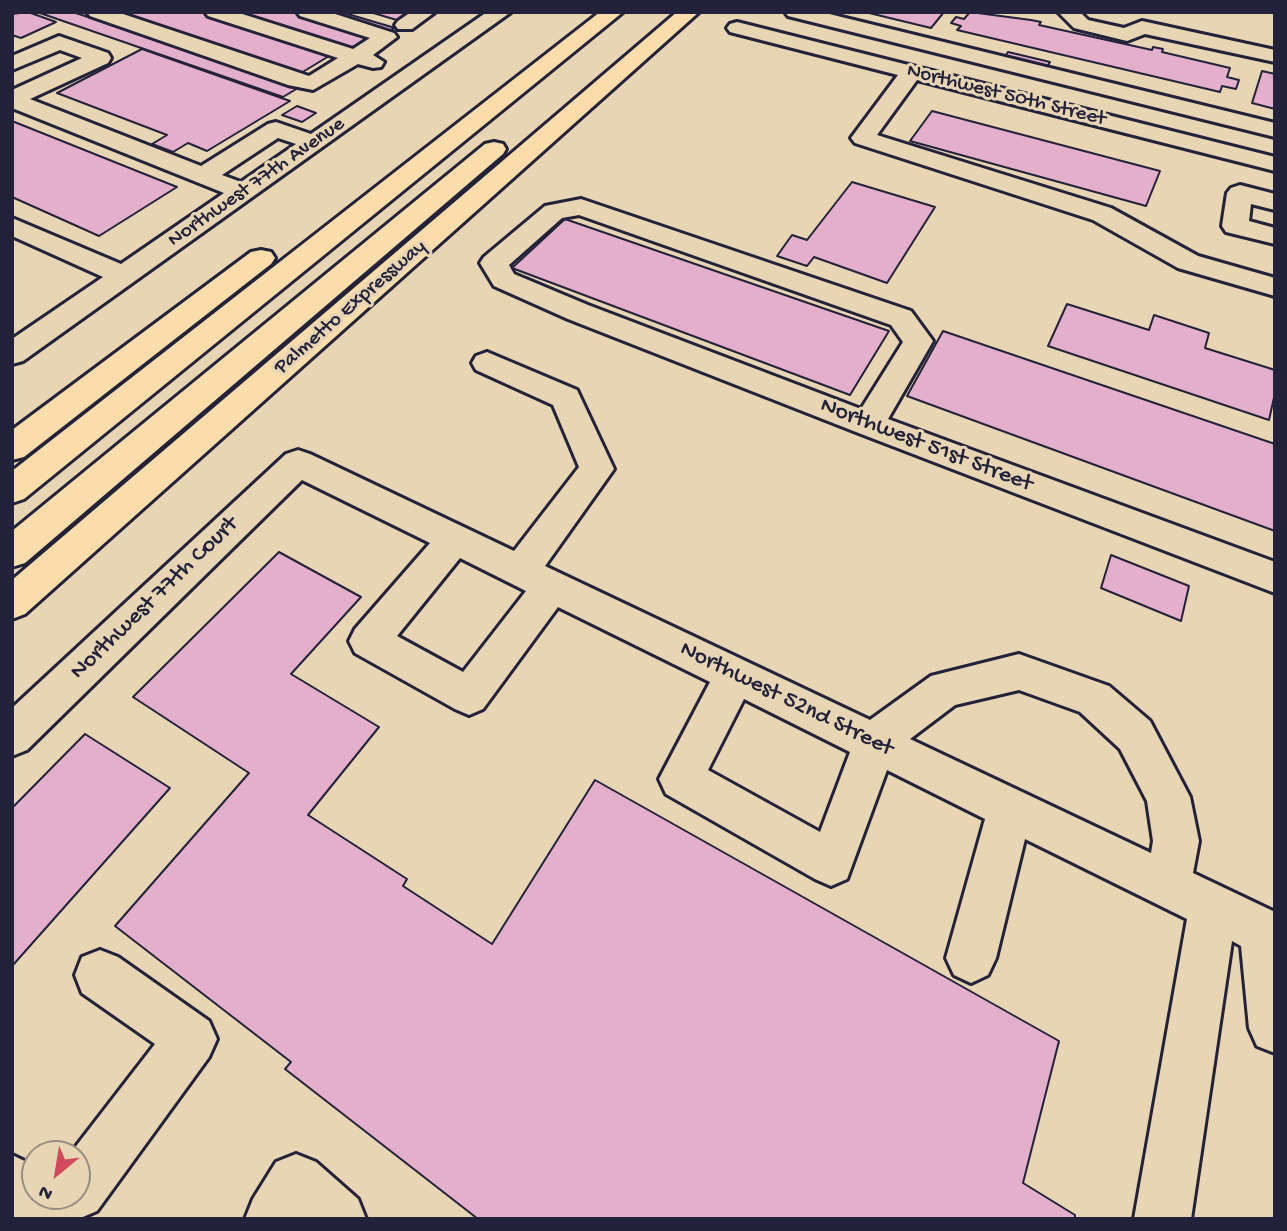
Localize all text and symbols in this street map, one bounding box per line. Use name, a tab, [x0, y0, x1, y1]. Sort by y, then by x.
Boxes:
street label: Northwest 50th Street	[904, 59, 1108, 133]
street label: Northwest 77th Avenue	[164, 112, 350, 254]
street label: Palmetto Expressway	[270, 235, 432, 381]
street label: Northwest 51st Street	[816, 392, 1036, 500]
street label: Northwest 77th Court	[65, 511, 245, 687]
street label: Northwest 52nd Street	[674, 636, 898, 764]
north arrow	[21, 1140, 91, 1210]
text: N	[35, 1179, 57, 1205]

